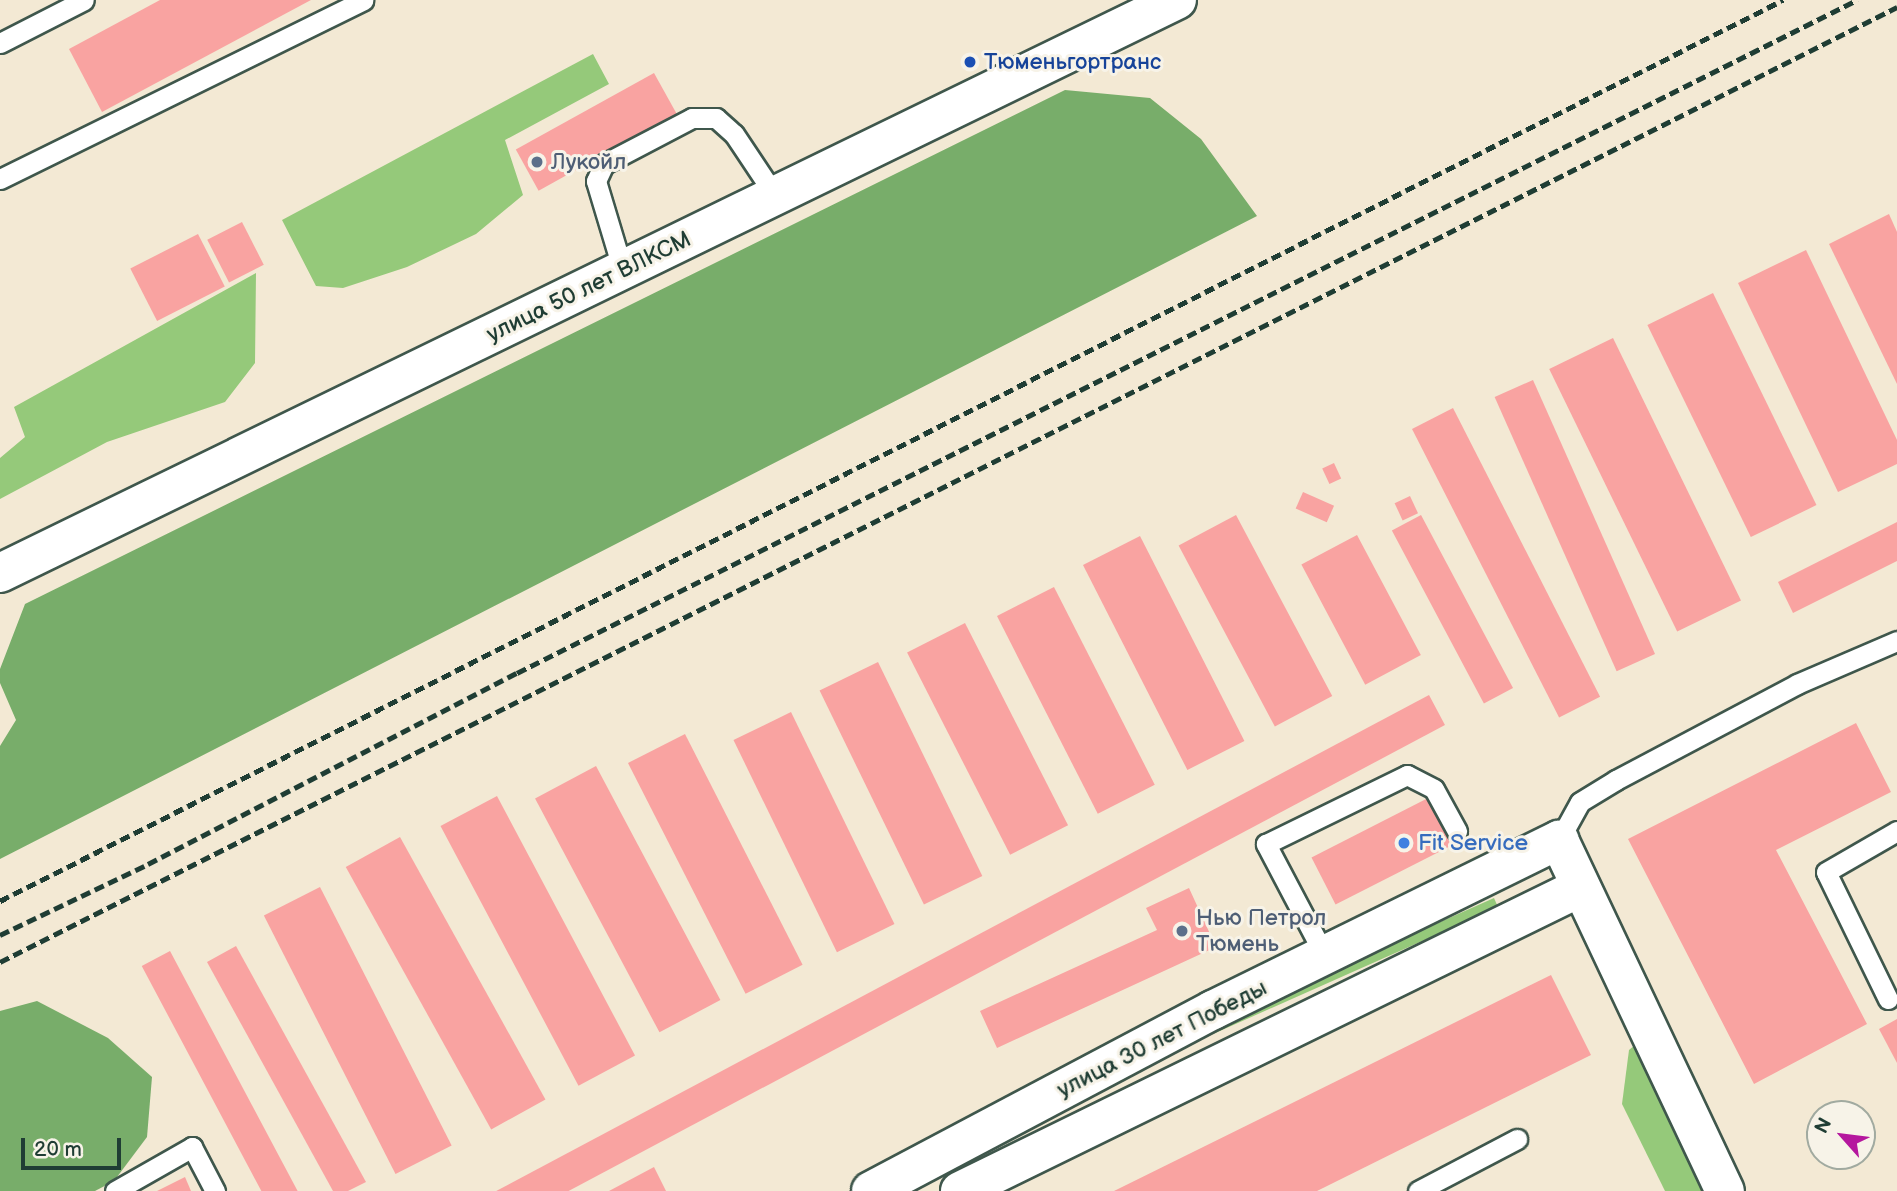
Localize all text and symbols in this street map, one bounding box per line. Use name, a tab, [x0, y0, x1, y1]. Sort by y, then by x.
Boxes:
place label: Тюменьгортранс	[984, 48, 1161, 76]
marker: Тюменьгортранс	[962, 54, 978, 70]
place label: Лукойл	[551, 148, 626, 176]
marker: Лукойл	[529, 154, 545, 170]
street label: улица 50 лет ВЛКСМ	[482, 225, 696, 349]
place label: Fit Service	[1418, 829, 1529, 857]
marker: Fit Service	[1396, 835, 1412, 851]
place label: Нью Петрол Тюмень	[1196, 904, 1326, 958]
marker: Нью Петрол Тюмень	[1174, 923, 1190, 939]
street label: улица 30 лет Победы	[1053, 974, 1271, 1104]
north arrow	[1806, 1100, 1876, 1170]
text: N	[1810, 1114, 1837, 1138]
scale bar	[24, 1124, 124, 1168]
text: 20 m	[34, 1137, 82, 1162]

